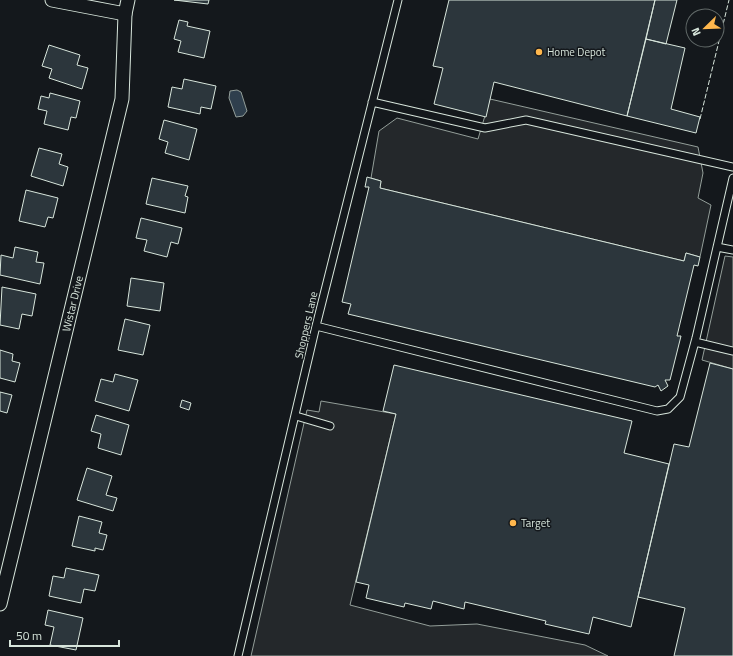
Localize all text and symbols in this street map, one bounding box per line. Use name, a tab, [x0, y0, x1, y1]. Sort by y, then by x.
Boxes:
north arrow	[685, 8, 725, 48]
text: N	[687, 25, 705, 39]
place label: Home Depot	[547, 44, 606, 60]
marker: Home Depot	[534, 47, 544, 57]
street label: Wistar Drive	[58, 274, 87, 333]
street label: Shoppers Lane	[291, 289, 322, 360]
place label: Target	[521, 515, 550, 531]
marker: Target	[508, 518, 518, 528]
scale bar	[10, 622, 119, 648]
text: 50 m	[16, 626, 42, 645]

